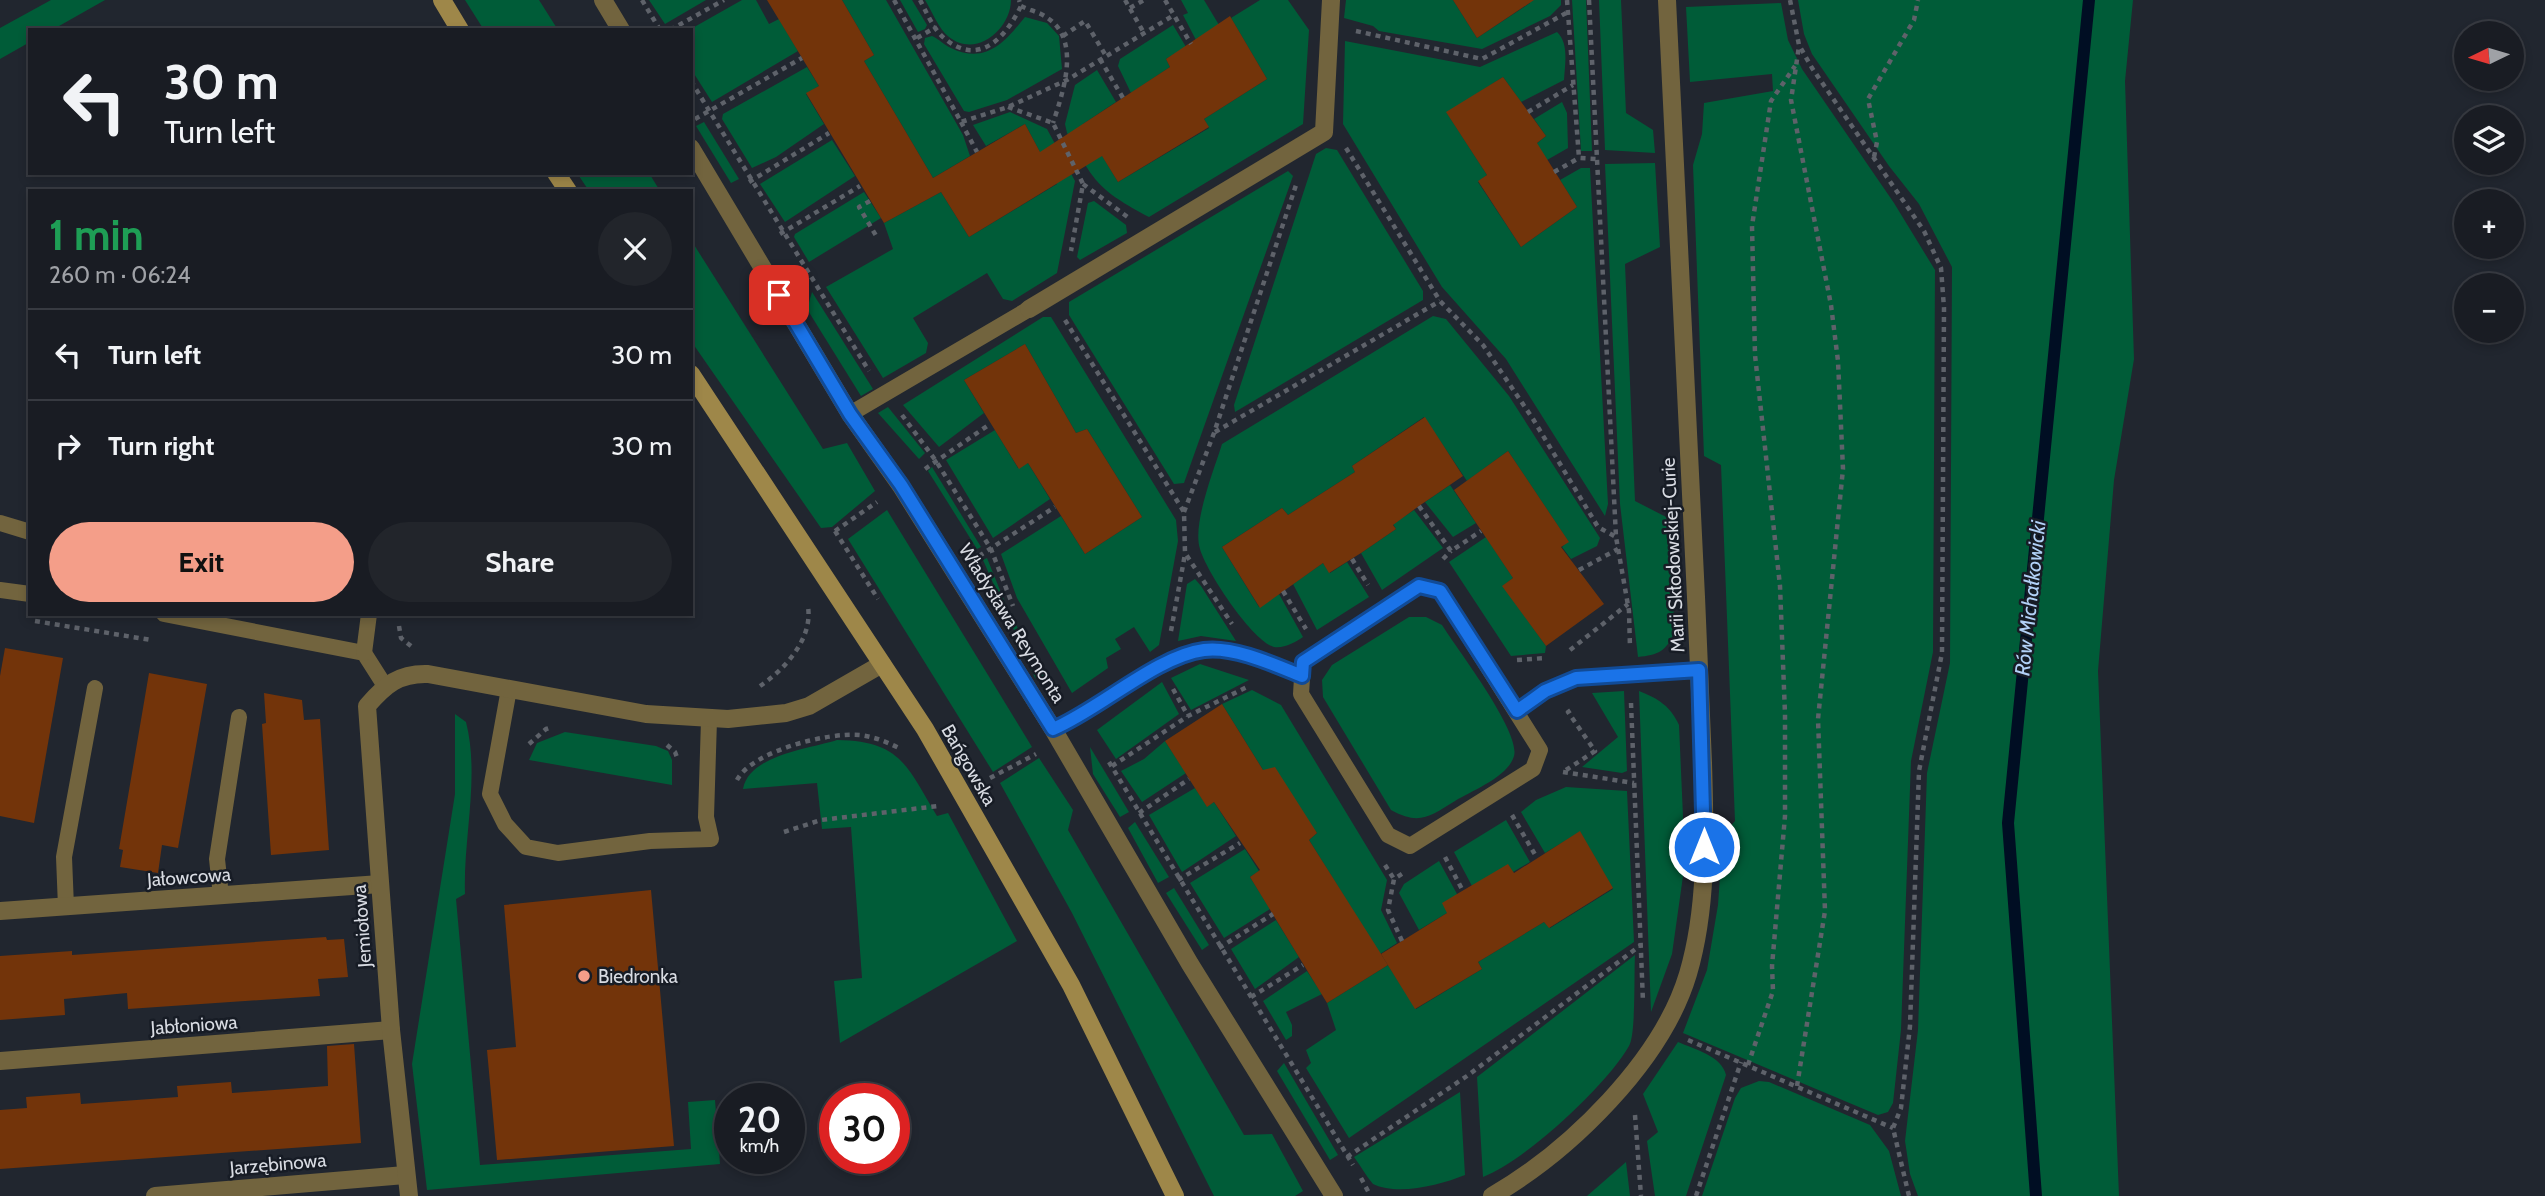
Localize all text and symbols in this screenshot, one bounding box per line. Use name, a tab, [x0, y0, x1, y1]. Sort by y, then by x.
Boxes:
north arrow	[2454, 21, 2524, 91]
map controls	[2454, 21, 2524, 343]
text: 30 m	[164, 52, 279, 111]
icon: left	[49, 56, 140, 147]
button: layers	[2454, 105, 2524, 175]
text: Turn left	[164, 112, 275, 151]
button: +	[2454, 189, 2524, 259]
text: 1 min	[49, 209, 144, 261]
button: close	[598, 212, 672, 286]
text: 260 m · 06:24	[49, 261, 191, 289]
pin	[749, 265, 809, 325]
button: −	[2454, 273, 2524, 343]
icon: arrive	[760, 276, 798, 314]
icon: left	[49, 336, 87, 374]
text: Turn left	[108, 339, 201, 371]
text: 30 m	[611, 339, 672, 371]
icon: right	[49, 427, 87, 465]
text: Turn right	[108, 430, 214, 462]
text: 30 m	[611, 430, 672, 462]
street label: Marii Skłodowskiej-Curie	[1656, 457, 1690, 653]
water label: Rów Michałkowicki	[2009, 519, 2051, 677]
button: Exit	[49, 522, 354, 602]
button: Share	[368, 522, 672, 602]
street label: Władysława Reymonta	[954, 539, 1070, 707]
street label: Bańgowska	[937, 720, 1001, 810]
position arrow	[1667, 810, 1741, 884]
street label: Jałowcowa	[145, 863, 232, 891]
street label: Jemiołowa	[348, 884, 376, 969]
place label: Biedronka	[598, 965, 678, 988]
marker: Biedronka	[576, 968, 592, 984]
street label: Jabłoniowa	[149, 1010, 238, 1040]
speed limit sign: 30	[819, 1083, 910, 1174]
text: 20	[738, 1098, 781, 1141]
text: km/h	[740, 1135, 779, 1157]
street label: Jarzębinowa	[228, 1148, 327, 1180]

